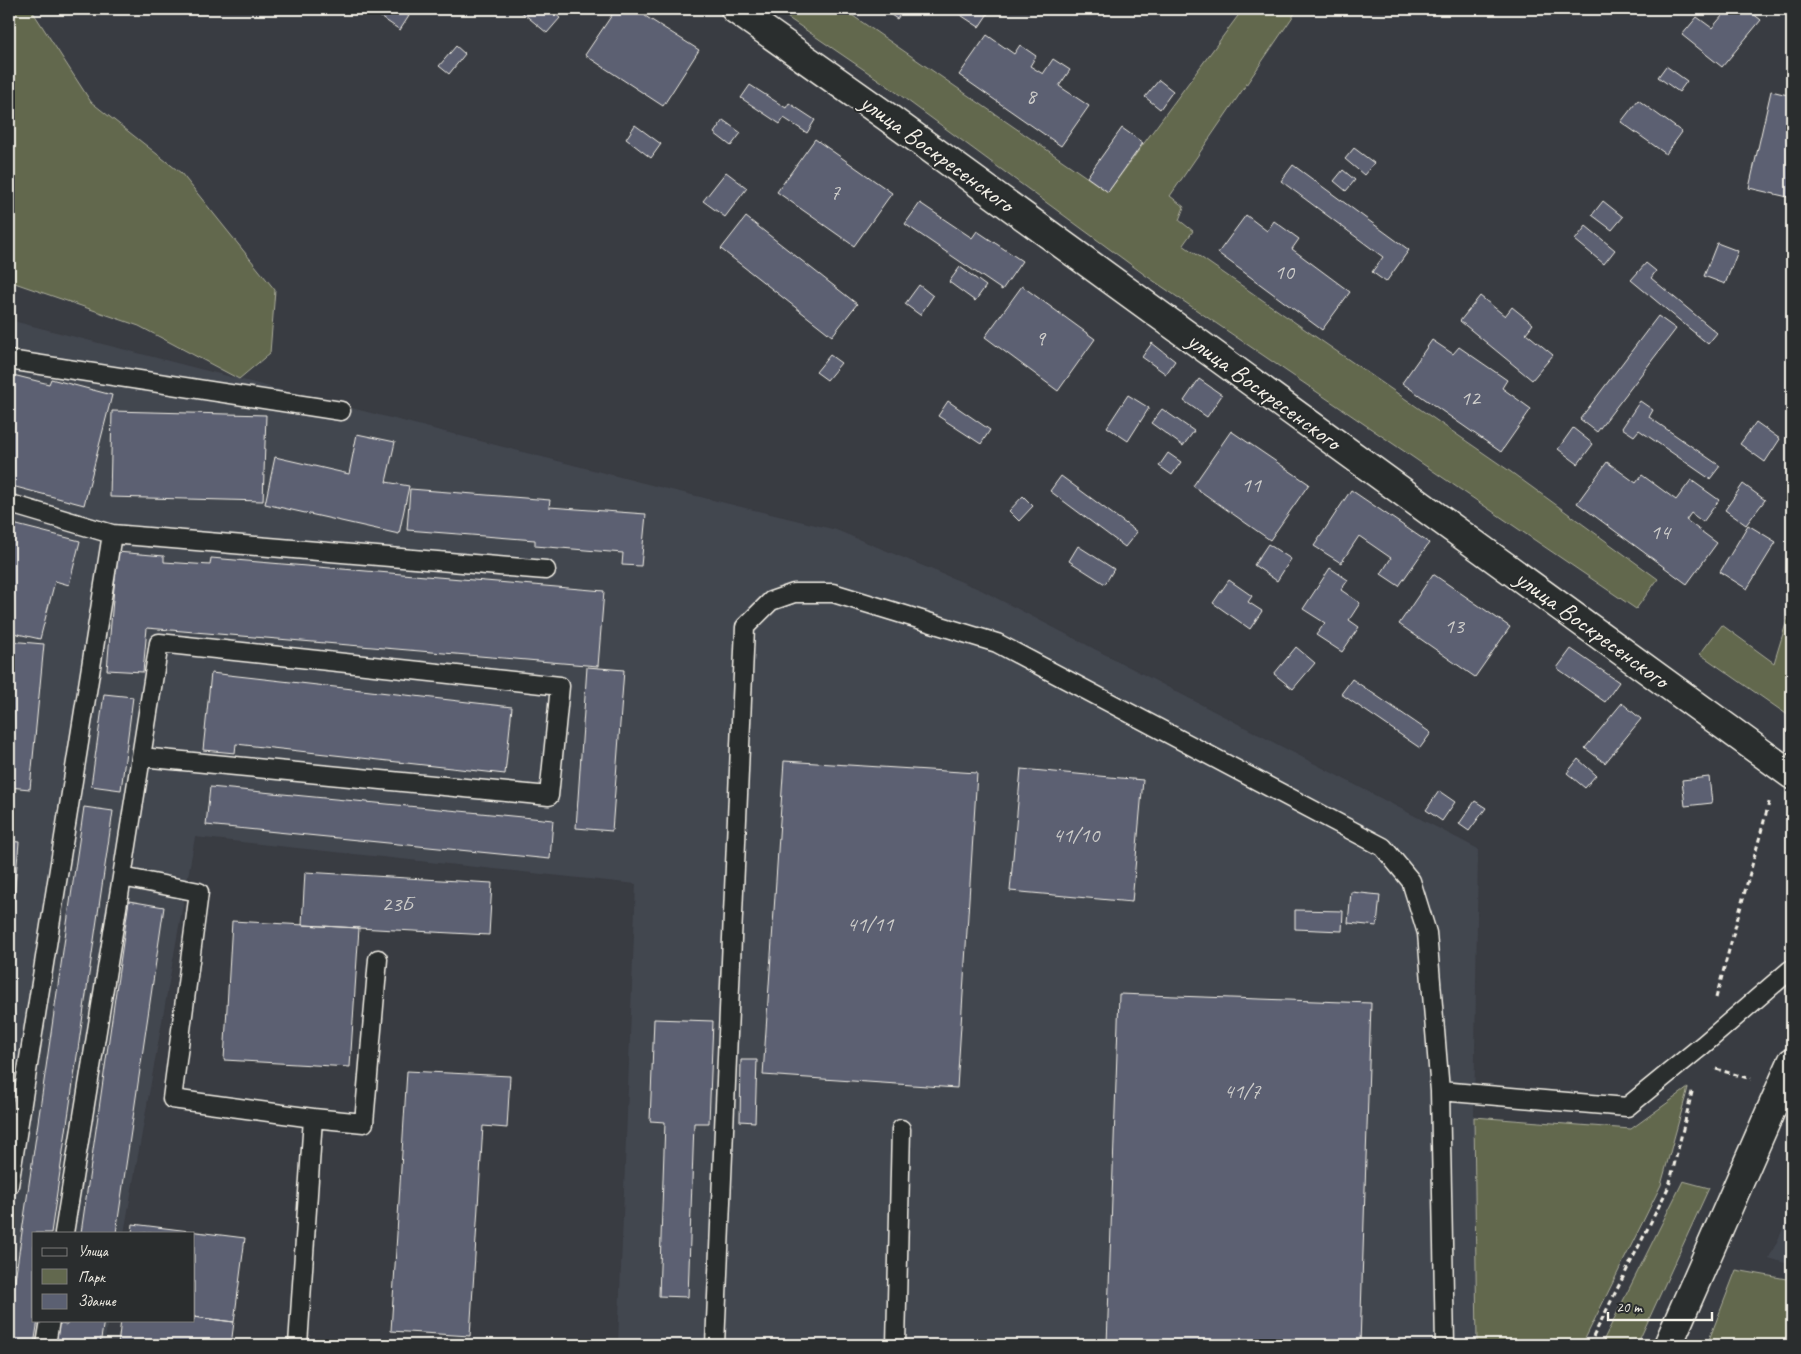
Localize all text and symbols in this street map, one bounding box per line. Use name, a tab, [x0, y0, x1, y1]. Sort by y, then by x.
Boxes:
house number: 8	[1026, 82, 1038, 110]
street label: улица Воскресенского	[852, 85, 1023, 221]
house number: 7	[830, 178, 841, 206]
house number: 10	[1274, 258, 1296, 286]
street label: улица Воскресенского	[1179, 323, 1350, 459]
house number: 9	[1035, 324, 1047, 352]
house number: 12	[1460, 384, 1482, 412]
house number: 11	[1241, 471, 1262, 499]
house number: 14	[1650, 518, 1672, 546]
street label: улица Воскресенского	[1507, 561, 1678, 697]
house number: 13	[1444, 612, 1466, 640]
house number: 41/10	[1053, 821, 1102, 849]
house number: 23Б	[382, 890, 416, 918]
house number: 41/11	[847, 910, 895, 938]
house number: 41/7	[1224, 1077, 1262, 1105]
legend	[32, 1232, 195, 1322]
text: Улица	[78, 1242, 109, 1261]
text: Парк	[78, 1268, 106, 1287]
scale bar	[1608, 1289, 1712, 1321]
text: Здание	[78, 1292, 117, 1311]
text: 20 m	[1616, 1298, 1643, 1317]

